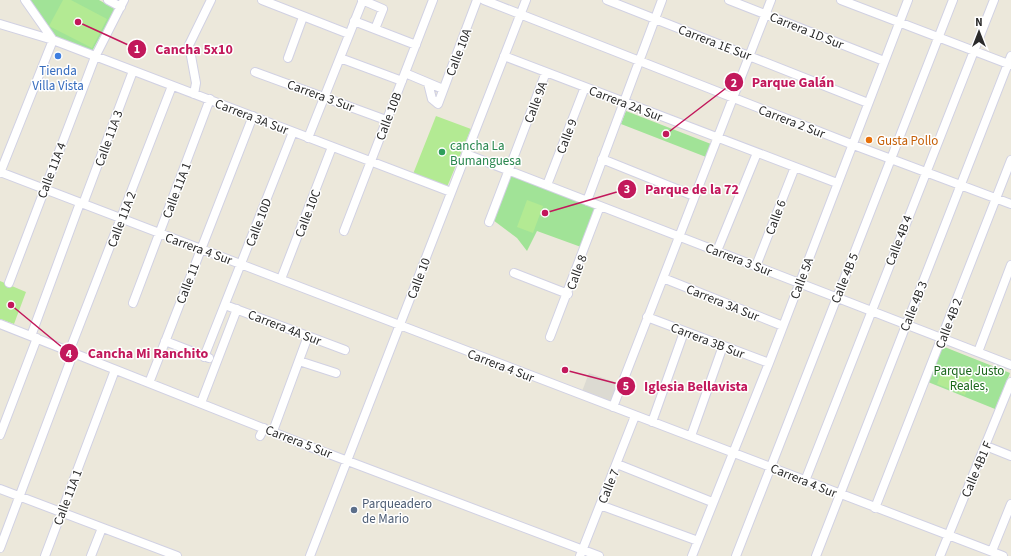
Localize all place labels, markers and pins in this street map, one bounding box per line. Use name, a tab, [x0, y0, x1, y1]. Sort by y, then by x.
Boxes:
callout: Cancha 5x10	[127, 36, 241, 62]
marker: Tienda Villa Vista	[53, 51, 63, 61]
place label: Tienda Villa Vista	[32, 62, 84, 95]
callout: Parque Galán	[724, 69, 842, 95]
place label: Gusta Pollo	[877, 132, 938, 150]
marker: Gusta Pollo	[864, 135, 874, 145]
place label: cancha La Bumanguesa	[450, 137, 521, 170]
marker: cancha La Bumanguesa	[437, 147, 447, 157]
callout: Parque de la 72	[617, 176, 747, 202]
callout: Cancha Mi Ranchito	[59, 340, 216, 366]
callout: Iglesia Bellavista	[616, 373, 756, 399]
place label: Parqueadero de Mario	[362, 495, 432, 528]
marker: Parqueadero de Mario	[349, 505, 359, 515]

